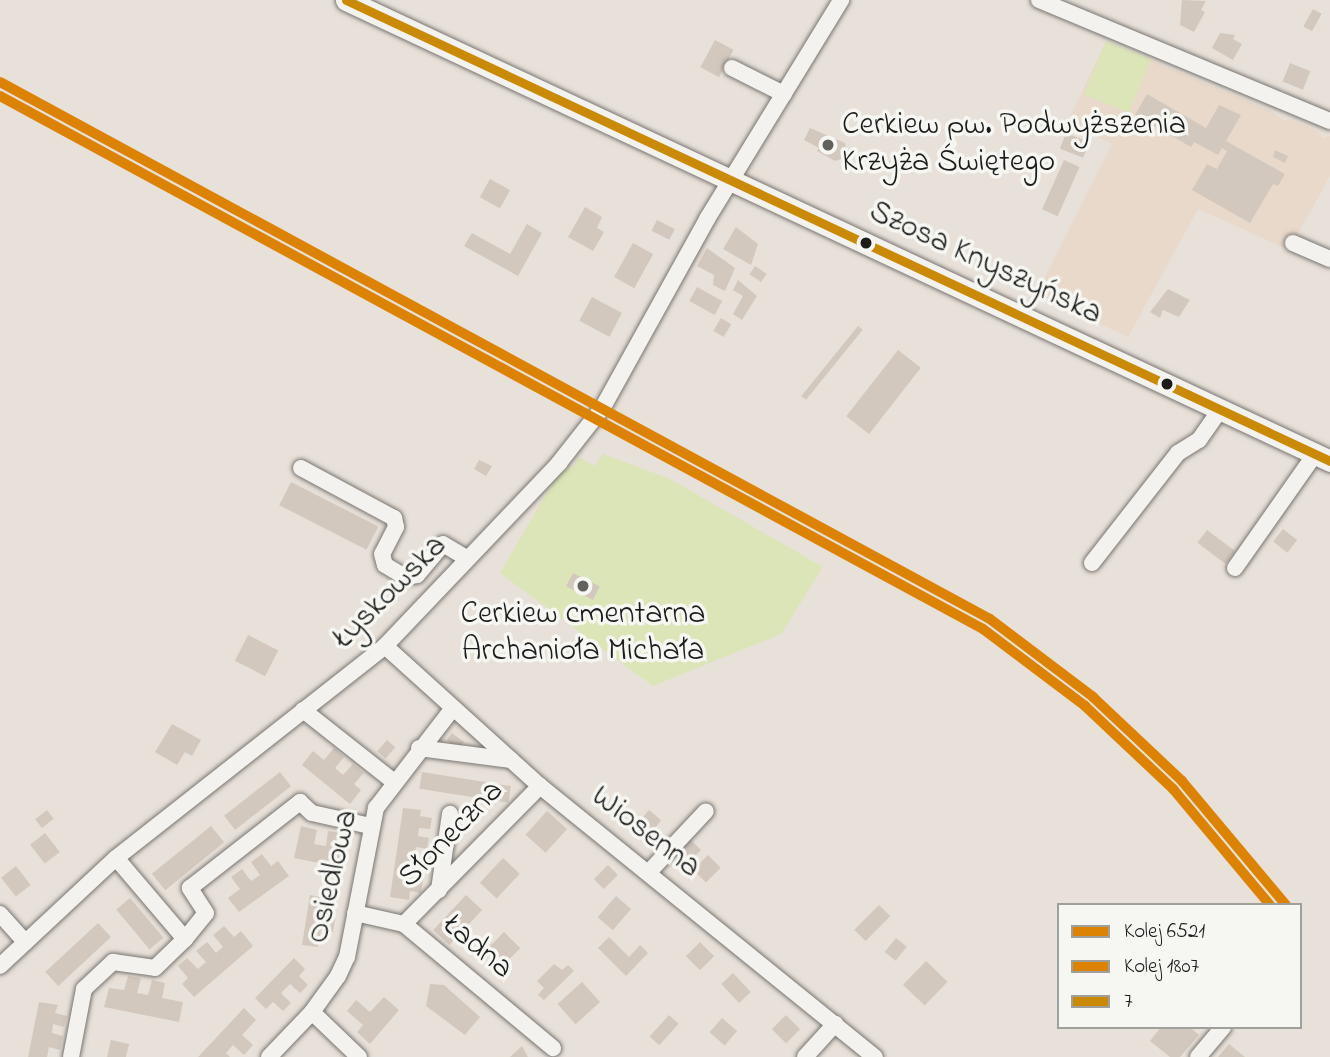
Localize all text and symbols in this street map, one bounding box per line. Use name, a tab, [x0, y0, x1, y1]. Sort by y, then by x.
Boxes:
place label: Cerkiew pw. Podwyższenia Krzyża Świętego	[842, 108, 1186, 183]
marker: Cerkiew pw. Podwyższenia Krzyża Świętego	[820, 137, 836, 153]
street label: Szosa Knyszyńska	[863, 193, 1107, 335]
unlabelled marker	[859, 236, 873, 250]
unlabelled marker	[1160, 377, 1174, 391]
street label: Łyskowska	[326, 528, 456, 658]
marker: Cerkiew cmentarna Archanioła Michała	[575, 578, 591, 594]
place label: Cerkiew cmentarna Archanioła Michała	[460, 597, 706, 672]
street label: Słoneczna	[391, 773, 513, 897]
street label: Wiosenna	[583, 778, 707, 888]
street label: Osiedlowa	[300, 807, 368, 947]
legend	[1057, 903, 1302, 1029]
street label: Ładna	[434, 908, 520, 988]
text: Kolej 6521	[1124, 917, 1205, 947]
text: Kolej 1807	[1124, 952, 1199, 982]
text: 7	[1124, 987, 1133, 1017]

